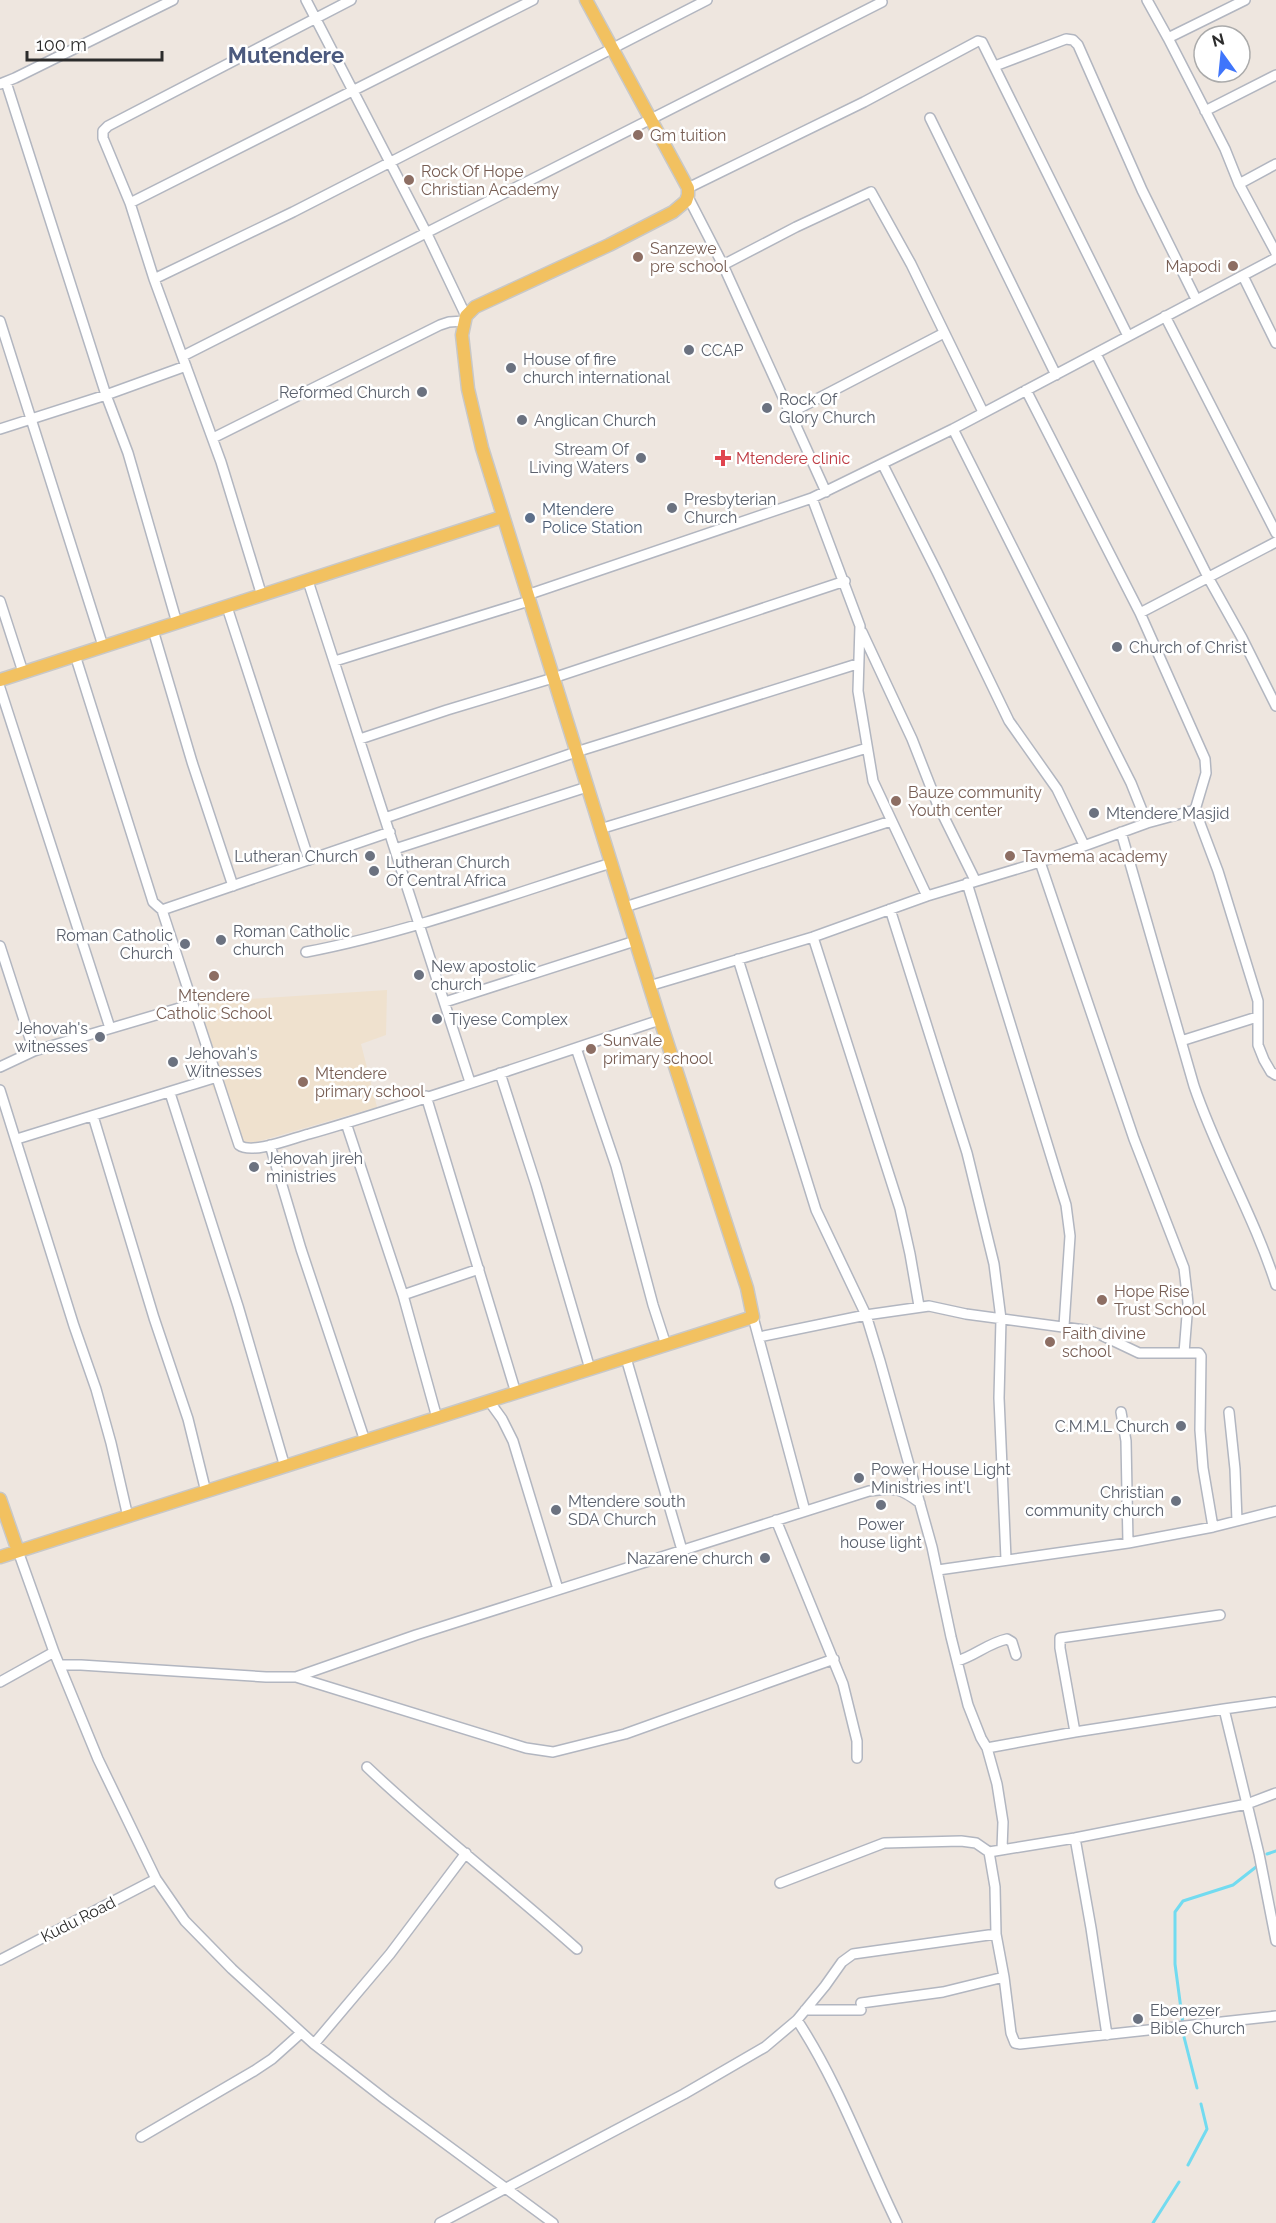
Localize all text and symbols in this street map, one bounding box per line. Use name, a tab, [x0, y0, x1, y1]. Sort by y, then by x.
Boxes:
scale bar	[27, 24, 162, 62]
north arrow	[1192, 24, 1252, 84]
text: N	[1210, 29, 1227, 51]
text: 100 m	[36, 34, 87, 55]
district label: Mutendere	[228, 42, 344, 68]
place label: Gm tuition	[650, 126, 726, 145]
marker: Gm tuition	[631, 128, 645, 142]
place label: Rock Of Hope Christian Academy	[421, 162, 560, 199]
marker: Rock Of Hope Christian Academy	[402, 173, 416, 187]
place label: Sanzewe pre school	[650, 239, 729, 276]
marker: Sanzewe pre school	[631, 250, 645, 264]
place label: Mapodi	[1165, 257, 1221, 276]
marker: Mapodi	[1226, 259, 1240, 273]
place label: CCAP	[701, 341, 743, 360]
marker: CCAP	[682, 343, 696, 357]
place label: House of fire church international	[523, 350, 671, 387]
marker: House of fire church international	[504, 361, 518, 375]
place label: Reformed Church	[279, 383, 410, 402]
marker: Reformed Church	[415, 385, 429, 399]
place label: Rock Of Glory Church	[779, 390, 876, 427]
marker: Rock Of Glory Church	[760, 401, 774, 415]
place label: Anglican Church	[534, 411, 656, 430]
marker: Anglican Church	[515, 413, 529, 427]
place label: Stream Of Living Waters	[529, 440, 630, 477]
marker: Mtendere clinic	[714, 449, 732, 467]
place label: Mtendere clinic	[736, 449, 851, 468]
marker: Stream Of Living Waters	[634, 451, 648, 465]
place label: Presbyterian Church	[684, 490, 776, 527]
place label: Mtendere Police Station	[542, 500, 643, 537]
marker: Presbyterian Church	[665, 501, 679, 515]
marker: Mtendere Police Station	[523, 511, 537, 525]
place label: Church of Christ	[1129, 638, 1248, 657]
marker: Church of Christ	[1110, 640, 1124, 654]
place label: Bauze community Youth center	[908, 783, 1042, 820]
marker: Bauze community Youth center	[889, 794, 903, 808]
place label: Mtendere Masjid	[1106, 804, 1230, 823]
marker: Mtendere Masjid	[1087, 806, 1101, 820]
place label: Lutheran Church	[234, 847, 358, 866]
place label: Tavmema academy	[1022, 847, 1168, 866]
marker: Lutheran Church	[363, 849, 377, 863]
marker: Tavmema academy	[1003, 849, 1017, 863]
place label: Lutheran Church Of Central Africa	[386, 853, 510, 890]
marker: Lutheran Church Of Central Africa	[367, 864, 381, 878]
place label: Roman Catholic church	[233, 922, 350, 959]
place label: Roman Catholic Church	[56, 926, 173, 963]
marker: Roman Catholic church	[214, 933, 228, 947]
marker: Roman Catholic Church	[178, 937, 192, 951]
place label: New apostolic church	[431, 957, 536, 994]
marker: New apostolic church	[412, 968, 426, 982]
marker: Mtendere Catholic School	[207, 969, 221, 983]
place label: Mtendere Catholic School	[156, 986, 273, 1023]
place label: Tiyese Complex	[449, 1010, 568, 1029]
marker: Tiyese Complex	[430, 1012, 444, 1026]
place label: Jehovah's witnesses	[15, 1019, 88, 1056]
marker: Jehovah's witnesses	[93, 1030, 107, 1044]
place label: Sunvale primary school	[603, 1031, 713, 1068]
marker: Sunvale primary school	[584, 1042, 598, 1056]
place label: Jehovah's Witnesses	[185, 1044, 262, 1081]
marker: Jehovah's Witnesses	[166, 1055, 180, 1069]
place label: Mtendere primary school	[315, 1064, 425, 1101]
marker: Mtendere primary school	[296, 1075, 310, 1089]
place label: Jehovah jireh ministries	[266, 1149, 363, 1186]
marker: Jehovah jireh ministries	[247, 1160, 261, 1174]
place label: Hope Rise Trust School	[1114, 1282, 1206, 1319]
marker: Hope Rise Trust School	[1095, 1293, 1109, 1307]
place label: Faith divine school	[1062, 1324, 1146, 1361]
marker: Faith divine school	[1043, 1335, 1057, 1349]
place label: C.M.M.L Church	[1055, 1417, 1169, 1436]
marker: C.M.M.L Church	[1174, 1419, 1188, 1433]
place label: Power House Light Ministries int'l	[871, 1460, 1011, 1497]
marker: Power House Light Ministries int'l	[852, 1471, 866, 1485]
place label: Christian community church	[1025, 1483, 1164, 1520]
place label: Mtendere south SDA Church	[568, 1492, 686, 1529]
marker: Christian community church	[1169, 1494, 1183, 1508]
marker: Power house light	[874, 1498, 888, 1512]
marker: Mtendere south SDA Church	[549, 1503, 563, 1517]
place label: Power house light	[840, 1515, 923, 1552]
place label: Nazarene church	[627, 1549, 753, 1568]
marker: Nazarene church	[758, 1551, 772, 1565]
street label: Kudu Road	[38, 1892, 119, 1946]
place label: Ebenezer Bible Church	[1150, 2001, 1245, 2038]
marker: Ebenezer Bible Church	[1131, 2012, 1145, 2026]

